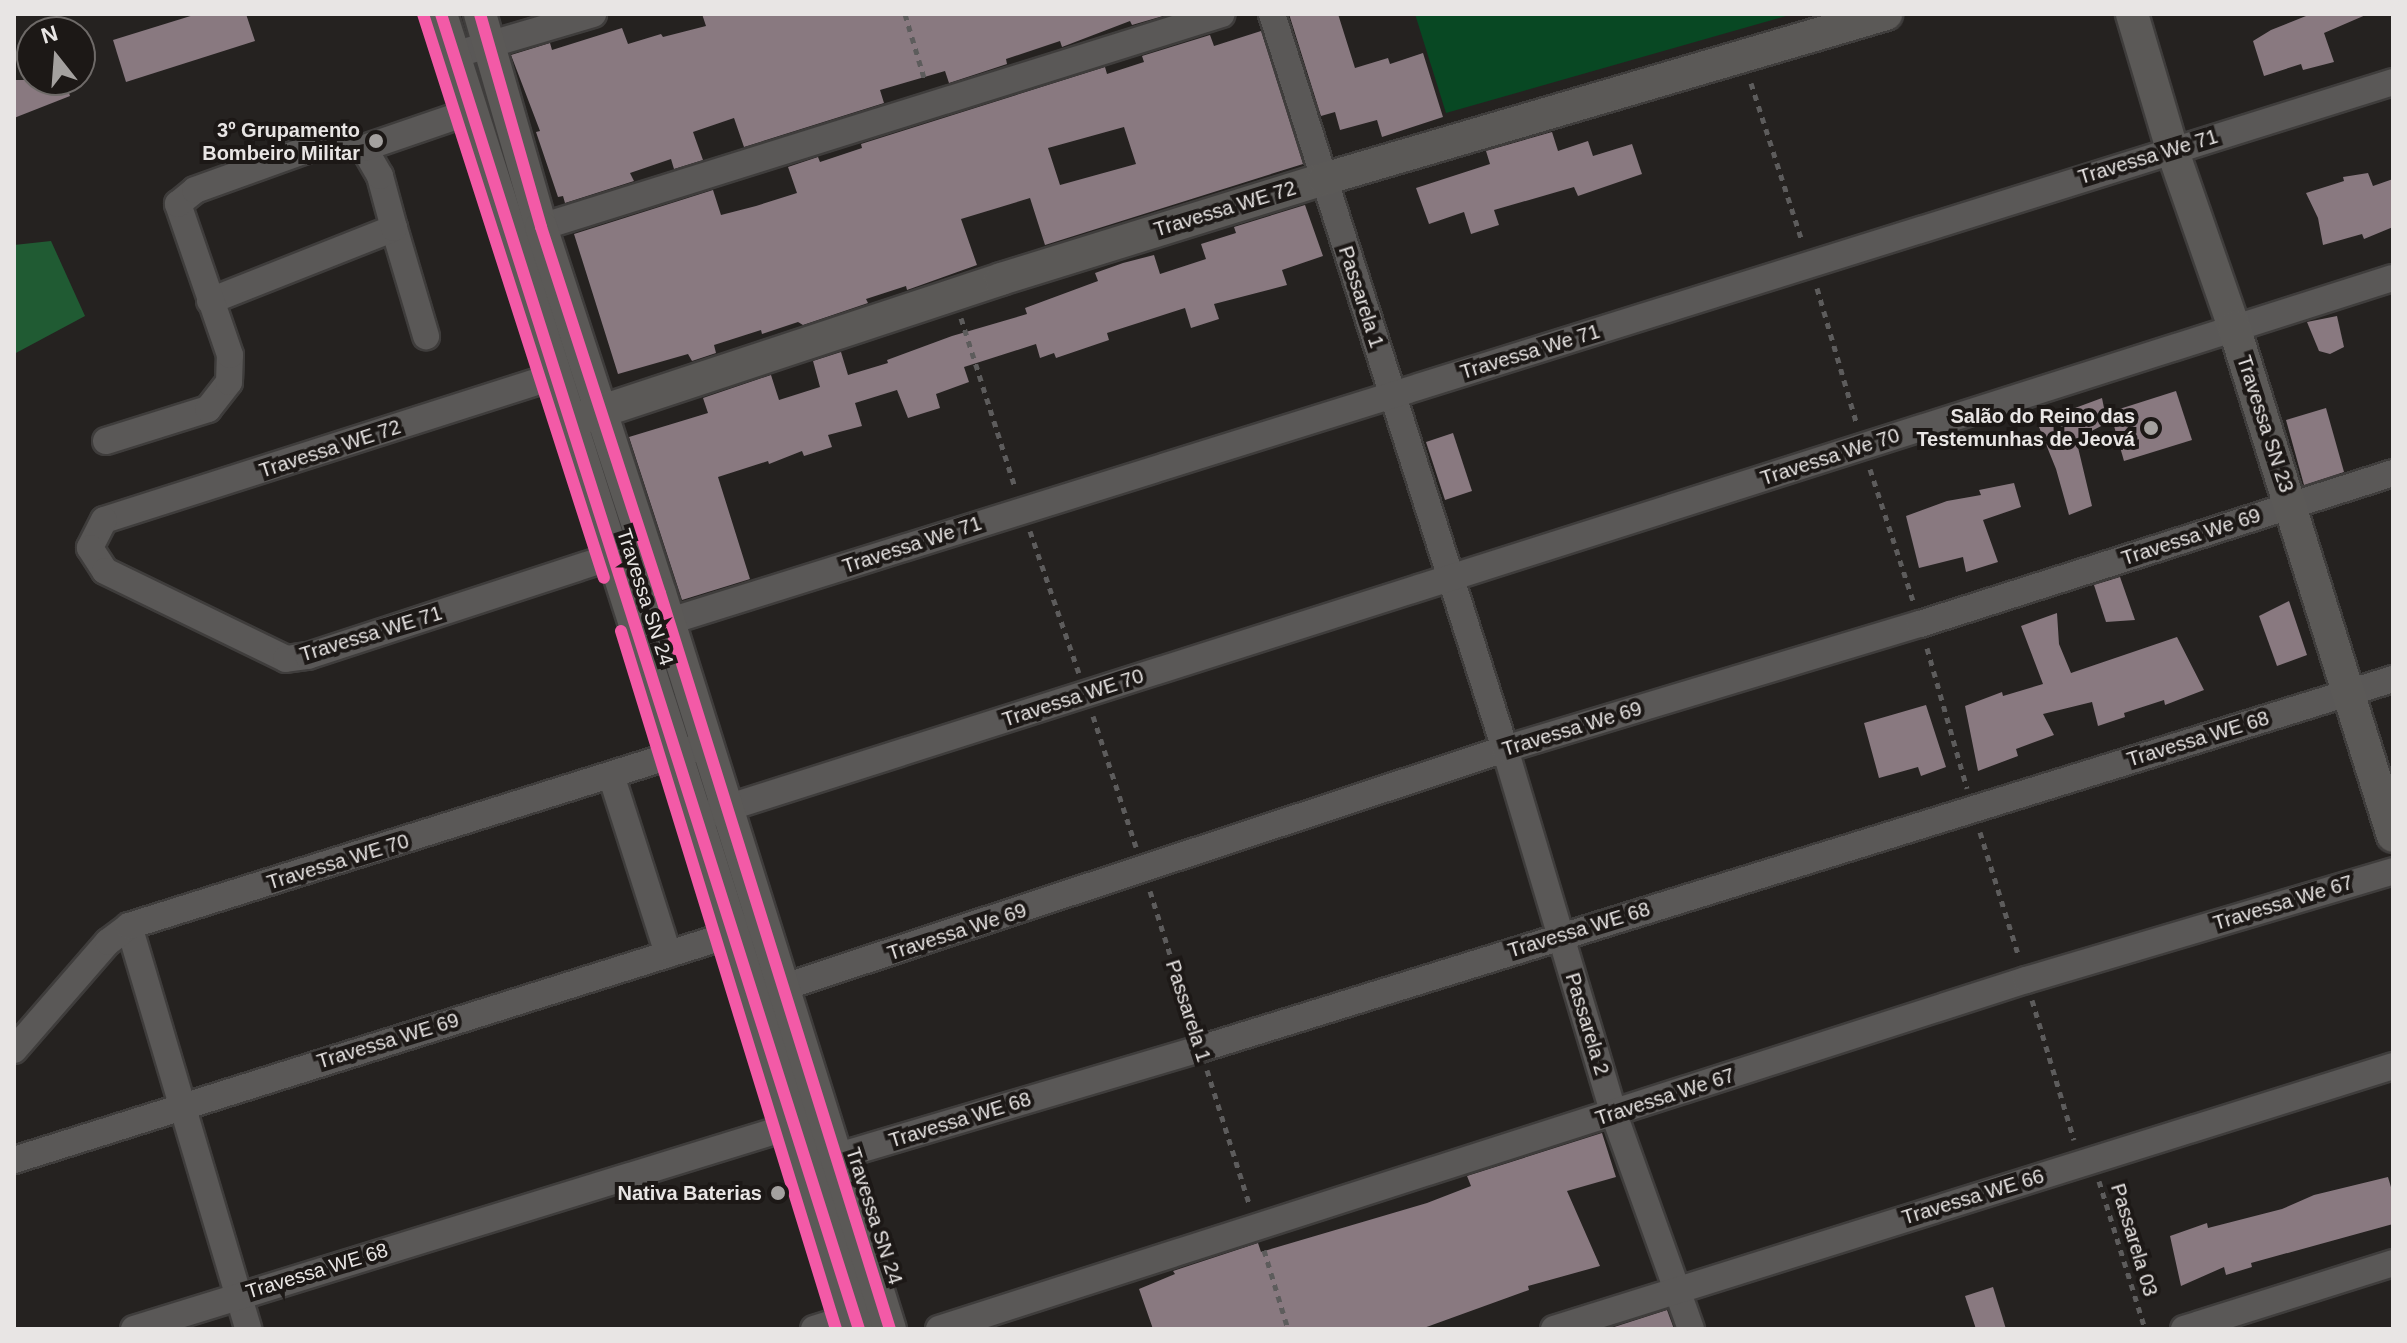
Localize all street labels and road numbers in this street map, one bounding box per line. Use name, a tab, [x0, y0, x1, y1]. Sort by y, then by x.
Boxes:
street label: Travessa We 71	[2075, 124, 2221, 190]
street label: Travessa WE 72	[1151, 176, 1299, 242]
street label: Passarela 1	[1333, 243, 1389, 351]
street label: Travessa We 71	[1457, 319, 1603, 385]
street label: Travessa SN 23	[2232, 352, 2298, 496]
street label: Travessa WE 72	[256, 415, 404, 483]
street label: Travessa We 70	[1758, 423, 1902, 491]
street label: Travessa We 69	[2119, 503, 2263, 571]
street label: Travessa We 71	[840, 511, 984, 579]
street label: Travessa SN 24	[612, 525, 678, 669]
street label: Travessa WE 71	[297, 601, 445, 667]
street label: Travessa WE 70	[999, 664, 1147, 732]
street label: Travessa We 69	[1499, 696, 1645, 762]
street label: Travessa WE 68	[2124, 706, 2272, 772]
street label: Travessa WE 70	[264, 829, 412, 895]
street label: Travessa We 67	[2210, 870, 2356, 936]
street label: Travessa WE 68	[1505, 897, 1653, 963]
street label: Travessa We 69	[885, 898, 1029, 966]
street label: Passarela 1	[1160, 957, 1216, 1065]
street label: Passarela 2	[1560, 970, 1614, 1078]
street label: Travessa WE 69	[314, 1008, 462, 1074]
street label: Travessa We 67	[1593, 1063, 1737, 1131]
street label: Travessa WE 68	[886, 1087, 1034, 1153]
street label: Travessa SN 24	[841, 1144, 907, 1288]
street label: Travessa WE 66	[1899, 1164, 2047, 1230]
street label: Passarela 03	[2105, 1181, 2163, 1299]
street label: Travessa WE 68	[243, 1238, 391, 1304]

